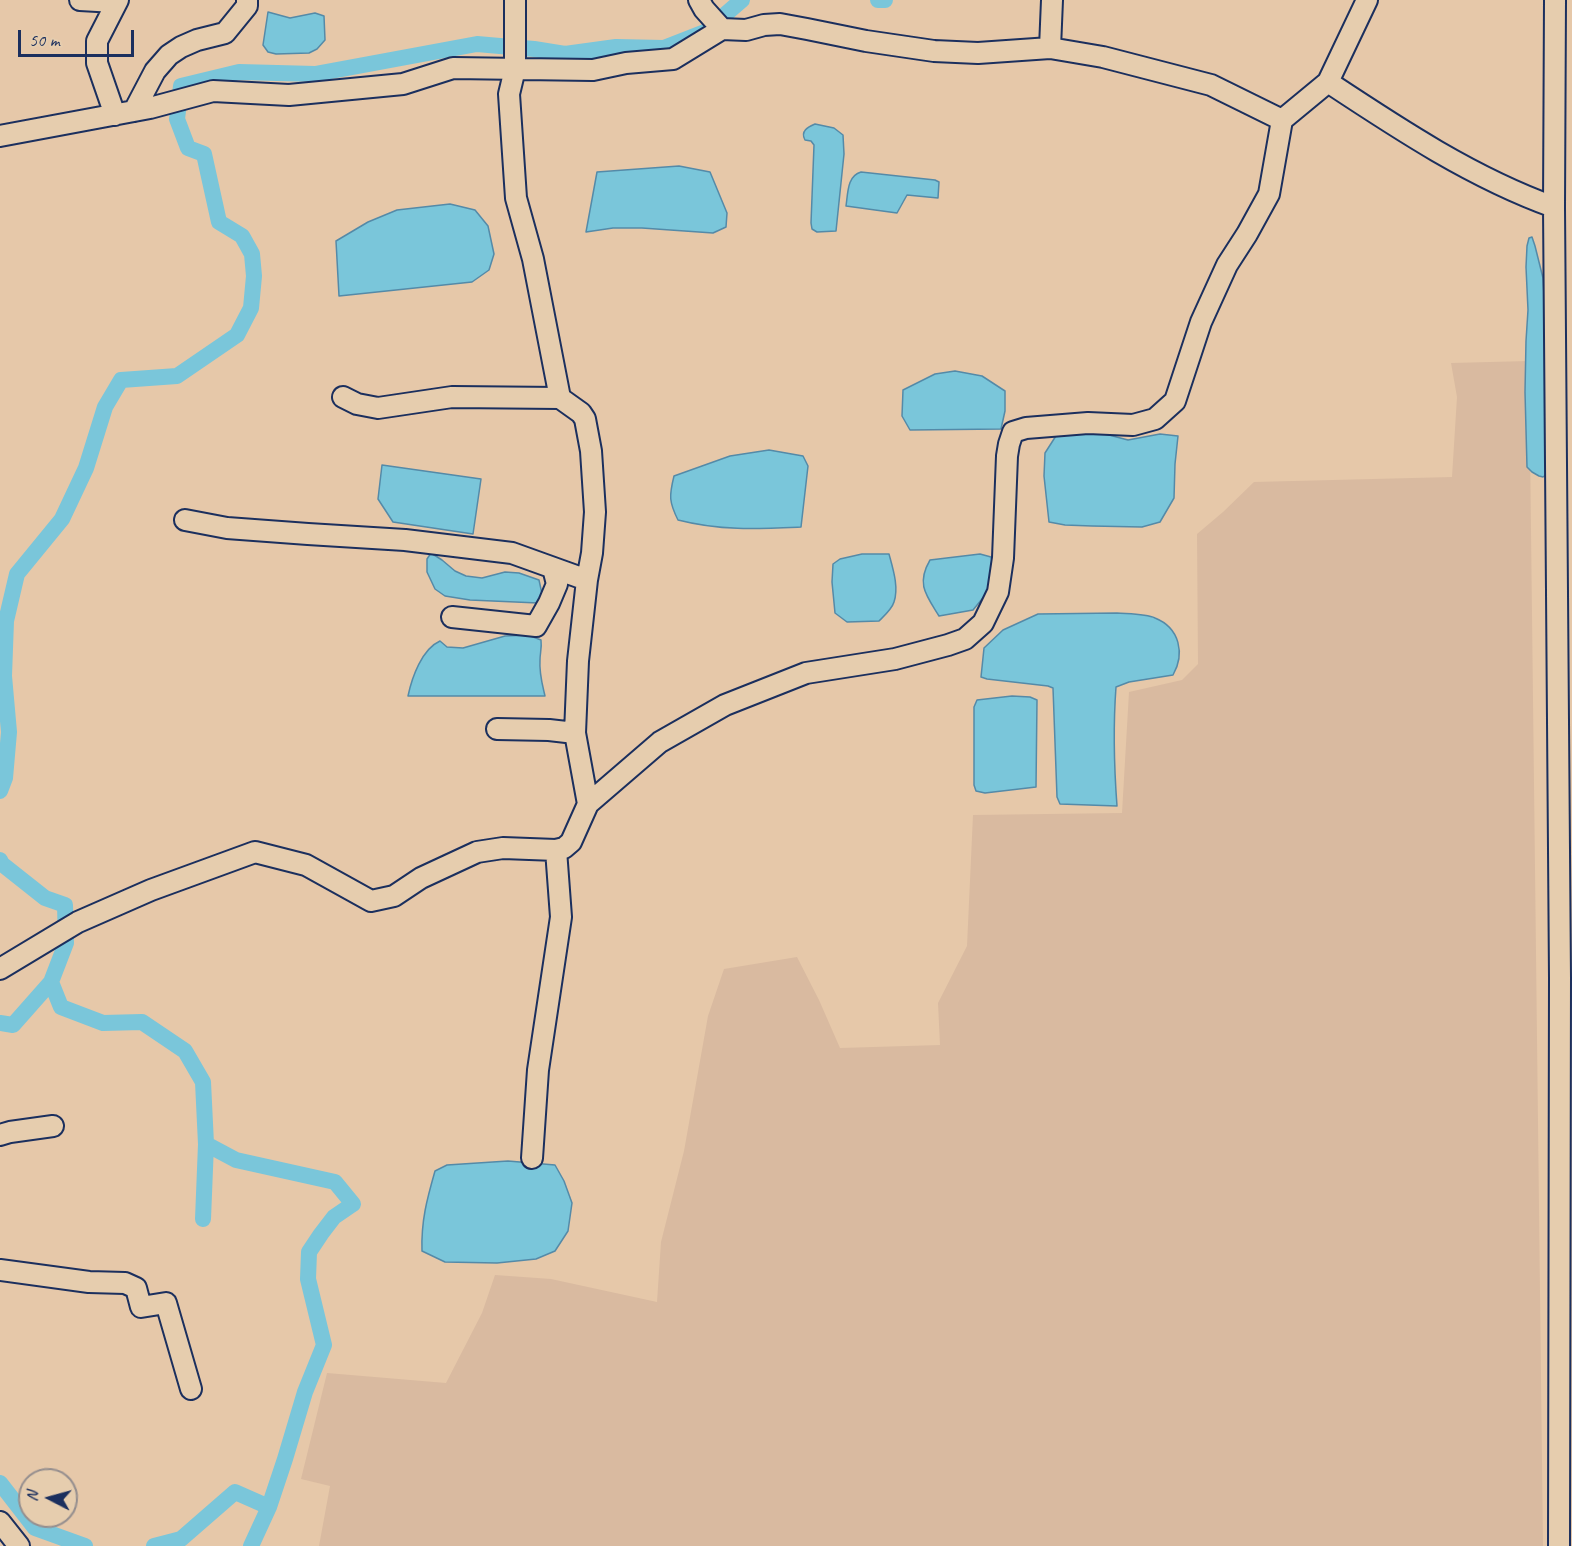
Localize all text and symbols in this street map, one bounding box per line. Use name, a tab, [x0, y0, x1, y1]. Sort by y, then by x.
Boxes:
scale bar	[21, 18, 136, 56]
text: 50 m	[29, 29, 60, 51]
north arrow	[18, 1468, 78, 1528]
text: N	[22, 1490, 43, 1502]

